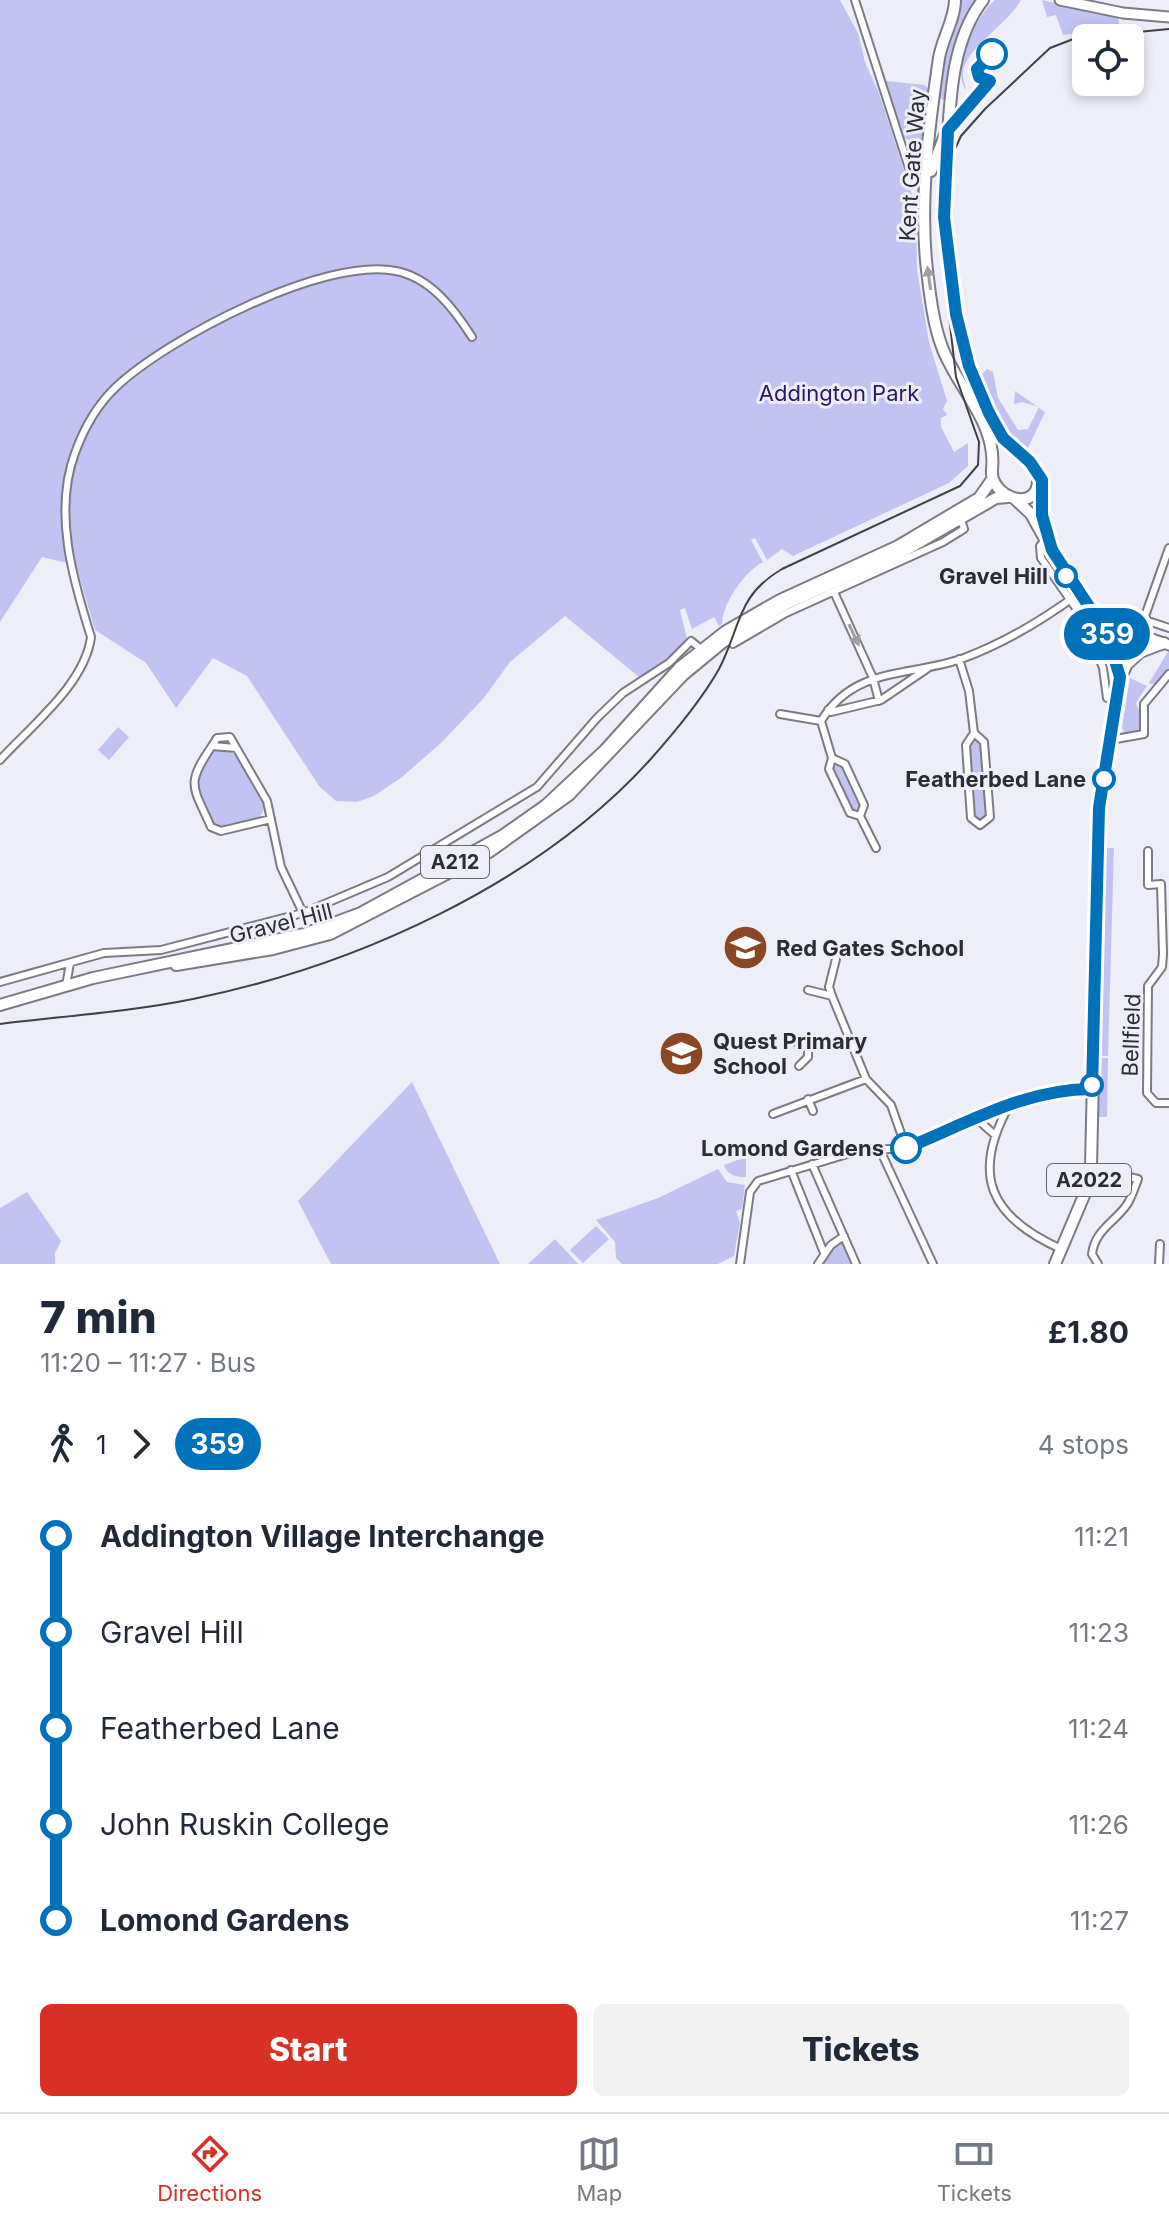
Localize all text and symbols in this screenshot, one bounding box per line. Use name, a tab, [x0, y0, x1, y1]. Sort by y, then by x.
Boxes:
map controls	[1072, 24, 1144, 96]
button: locate	[1072, 24, 1144, 96]
unlabelled marker	[977, 39, 1007, 69]
street label: Kent Gate Way	[894, 88, 930, 242]
one-way arrow	[922, 266, 935, 291]
park label: Addington Park	[759, 380, 919, 406]
place label: Gravel Hill	[939, 563, 1048, 589]
marker: Gravel Hill	[1055, 565, 1077, 587]
line badge: 359	[1061, 608, 1153, 660]
text: 359	[1080, 617, 1134, 651]
one-way arrow	[847, 623, 860, 647]
place label: Featherbed Lane	[905, 766, 1086, 792]
marker: Featherbed Lane	[1093, 768, 1115, 790]
road number: A212	[421, 846, 489, 878]
street label: Gravel Hill	[227, 898, 335, 948]
school or university icon: Red Gates School	[721, 924, 769, 972]
place label: Red Gates School	[776, 935, 964, 961]
street label: Bellfield	[1117, 993, 1145, 1077]
place label: Quest Primary School	[713, 1028, 867, 1079]
school or university icon: Quest Primary School	[658, 1030, 706, 1078]
unlabelled marker	[1081, 1074, 1103, 1096]
marker: Lomond Gardens	[891, 1133, 921, 1163]
place label: Lomond Gardens	[701, 1135, 884, 1161]
road number: A2022	[1047, 1164, 1131, 1196]
text: 7 min	[40, 1290, 157, 1344]
text: £1.80	[1048, 1314, 1129, 1350]
text: 11:20 – 11:27 · Bus	[40, 1347, 256, 1378]
icon: walk	[40, 1422, 84, 1466]
icon: forward	[119, 1422, 163, 1466]
text: 359	[191, 1427, 245, 1461]
text: 1	[96, 1429, 107, 1460]
text: 4 stops	[1038, 1429, 1129, 1460]
text: Addington Village Interchange	[100, 1518, 545, 1554]
text: 11:21	[1074, 1521, 1129, 1552]
text: Gravel Hill	[100, 1614, 244, 1650]
text: 11:23	[1068, 1617, 1129, 1648]
text: Featherbed Lane	[100, 1710, 340, 1746]
text: 11:24	[1068, 1713, 1129, 1744]
text: John Ruskin College	[100, 1806, 390, 1842]
text: 11:26	[1068, 1809, 1129, 1840]
text: Lomond Gardens	[100, 1902, 350, 1938]
text: 11:27	[1070, 1905, 1129, 1936]
button: Start	[40, 2004, 577, 2096]
button: Tickets	[593, 2004, 1129, 2096]
tab: Directions	[157, 2132, 262, 2206]
tab: Map	[577, 2132, 622, 2206]
tab: Tickets	[937, 2132, 1012, 2206]

